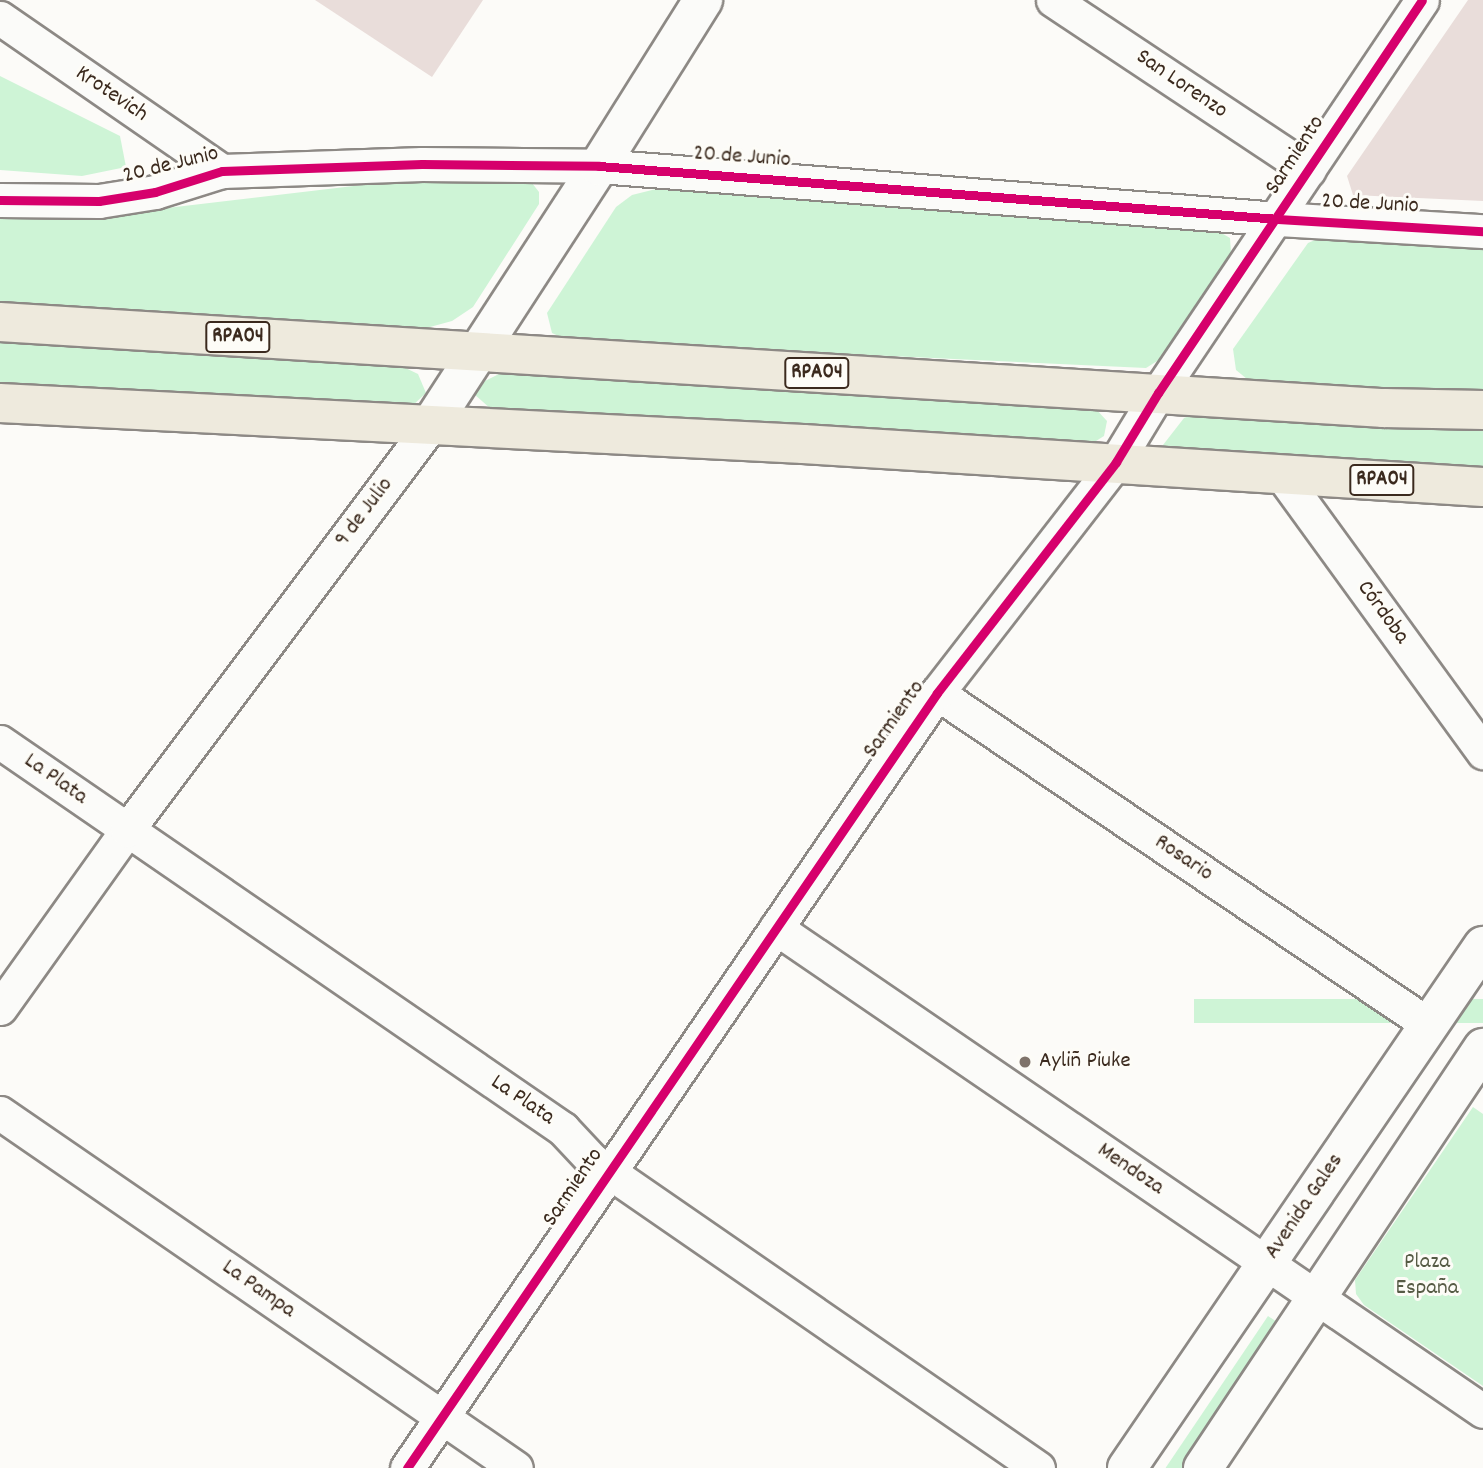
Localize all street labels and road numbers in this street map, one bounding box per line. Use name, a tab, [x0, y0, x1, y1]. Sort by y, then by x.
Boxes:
street label: San Lorenzo	[1130, 44, 1232, 126]
street label: Krotevich	[69, 61, 153, 129]
street label: Sarmiento	[1260, 111, 1332, 201]
street label: 20 de Junio	[120, 141, 222, 191]
street label: 20 de Junio	[692, 141, 792, 175]
street label: 20 de Junio	[1321, 189, 1419, 221]
road number: RPA04	[205, 320, 271, 354]
road number: RPA04	[784, 356, 850, 390]
road number: RPA04	[1349, 462, 1415, 498]
street label: 9 de Julio	[330, 473, 400, 553]
street label: Córdoba	[1350, 576, 1414, 650]
street label: Sarmiento	[858, 676, 932, 764]
street label: La Plata	[18, 748, 92, 812]
street label: Rosario	[1148, 829, 1218, 889]
street label: La Plata	[485, 1070, 559, 1132]
street label: Mendoza	[1091, 1138, 1169, 1202]
street label: Sarmiento	[538, 1143, 610, 1233]
street label: Avenida Gales	[1260, 1149, 1350, 1265]
street label: La Pampa	[216, 1255, 300, 1325]

